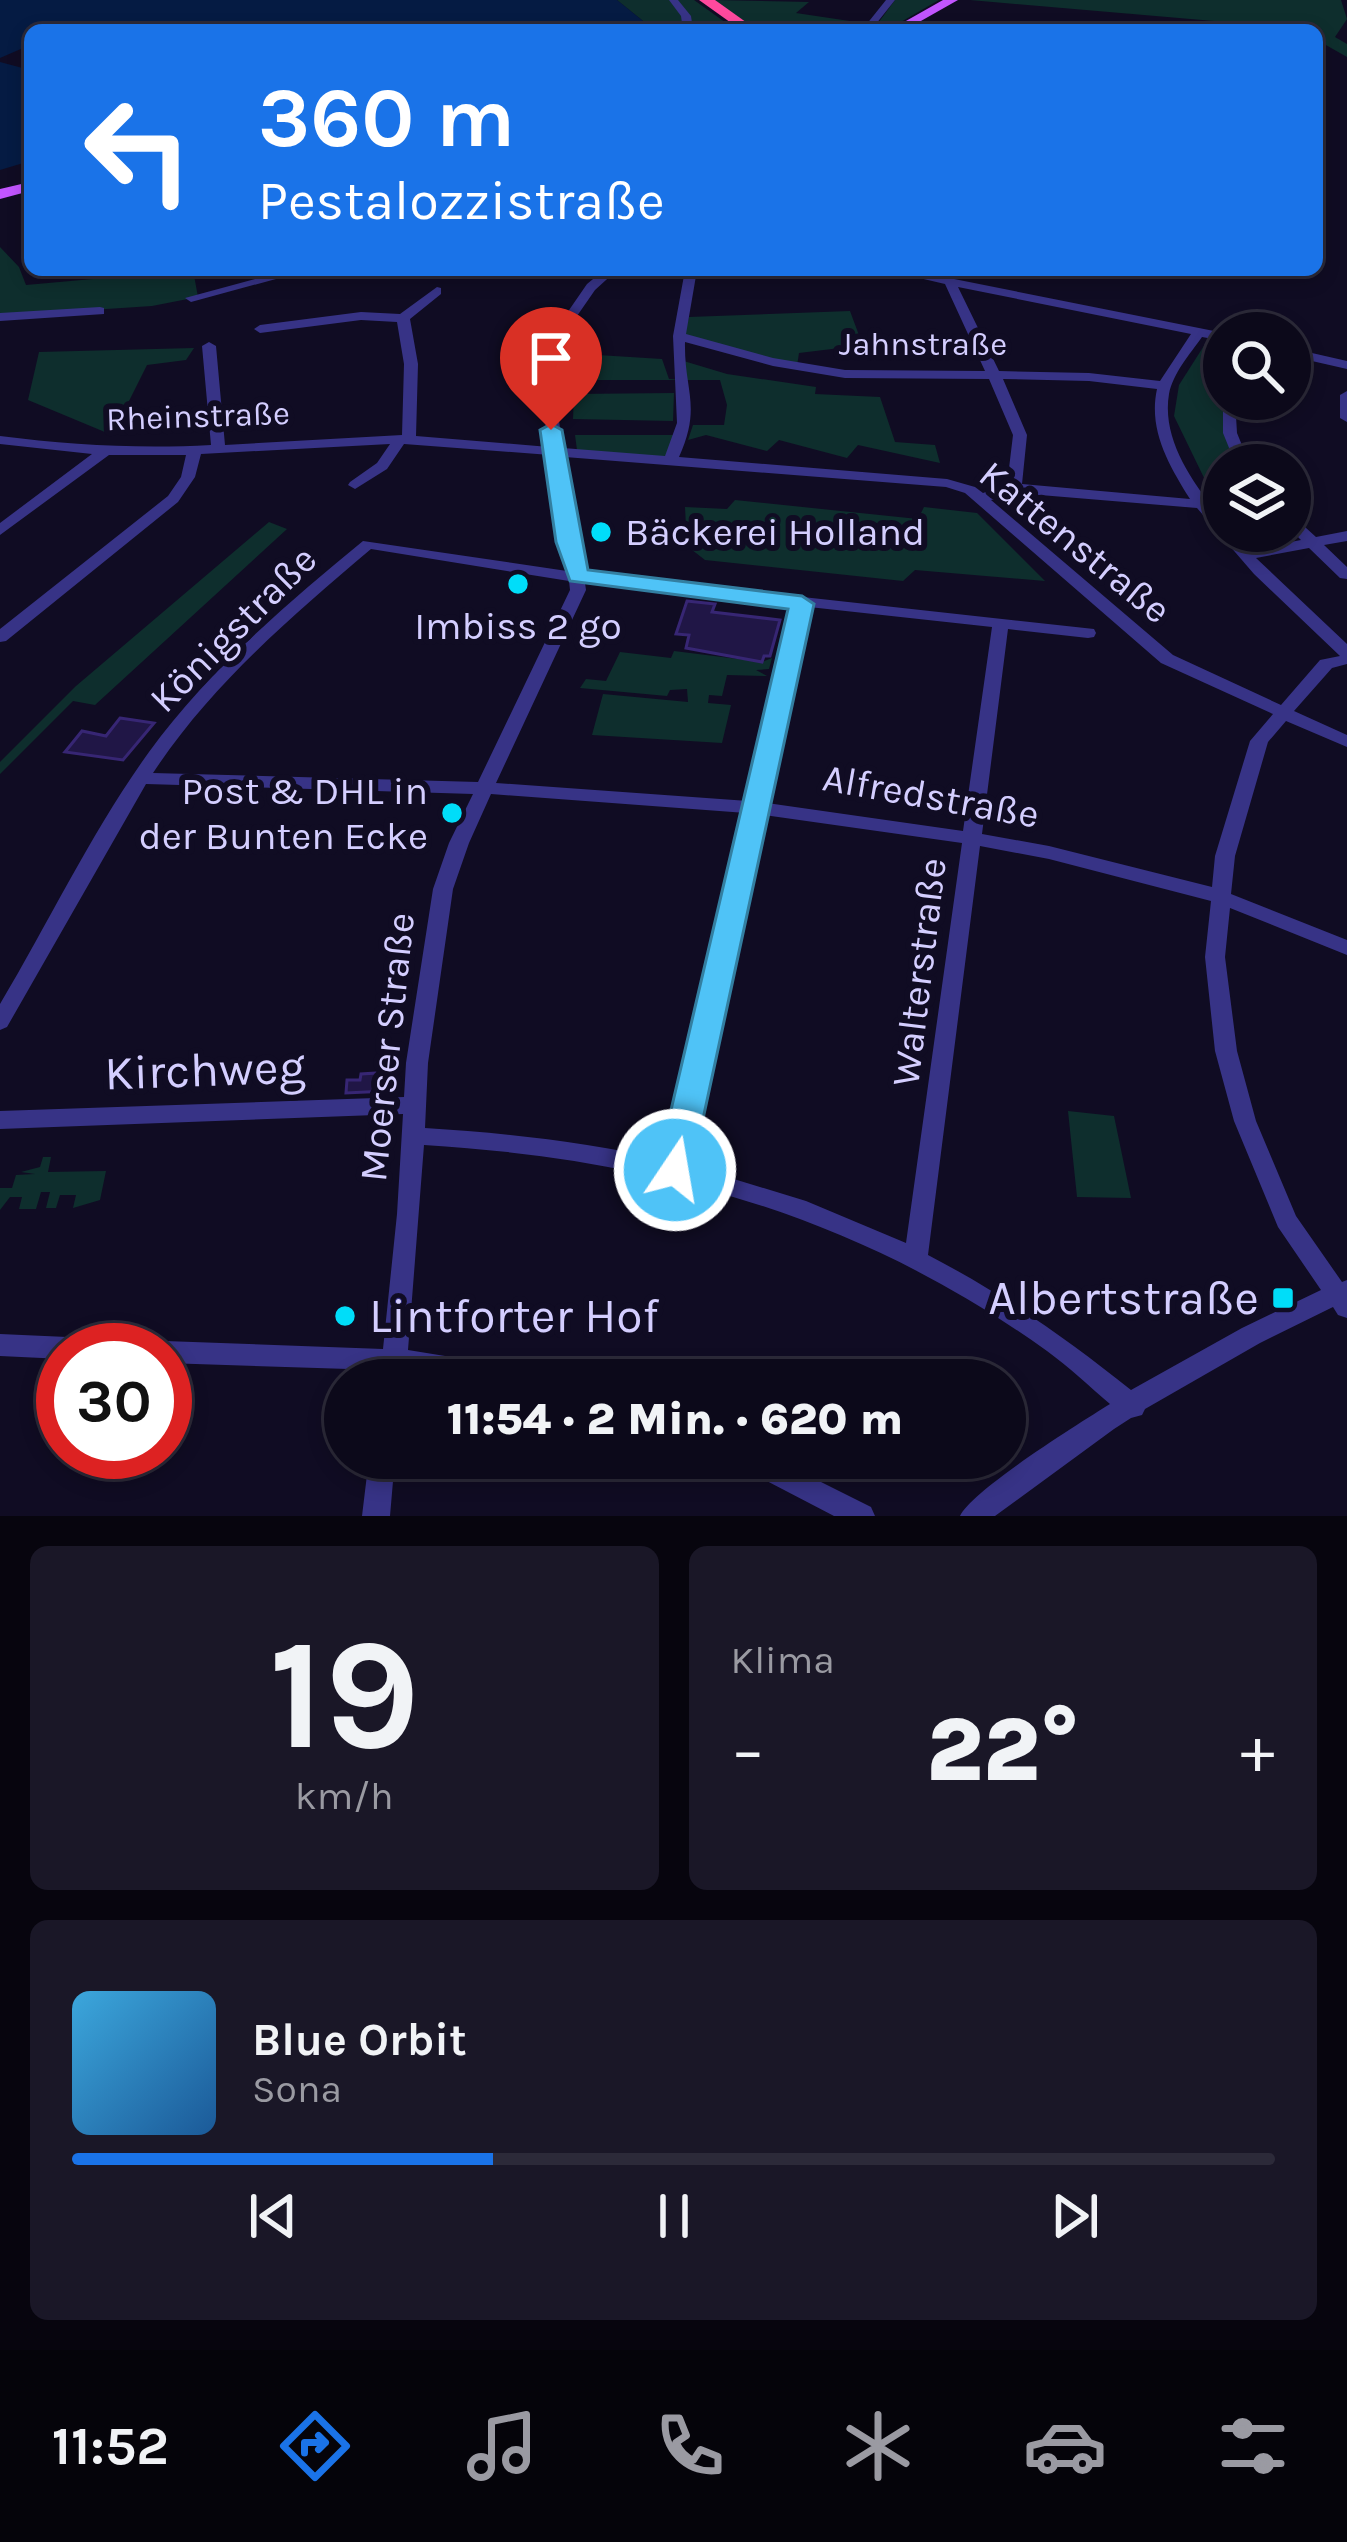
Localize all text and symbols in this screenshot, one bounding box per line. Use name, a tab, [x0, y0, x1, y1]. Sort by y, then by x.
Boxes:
text: 360 m	[258, 69, 515, 167]
icon: left	[60, 72, 216, 228]
text: Pestalozzistraße	[258, 169, 665, 233]
pin	[500, 307, 602, 430]
map controls	[1203, 312, 1311, 552]
button: search	[1203, 312, 1311, 420]
icon: arrive	[518, 325, 584, 391]
street label: Jahnstraße	[839, 325, 1007, 363]
street label: Rheinstraße	[105, 394, 291, 438]
button: layers	[1203, 444, 1311, 552]
street label: Kattenstraße	[970, 451, 1180, 633]
place label: Bäckerei Holland	[625, 509, 925, 555]
marker: Bäckerei Holland	[588, 519, 614, 545]
street label: Königstraße	[140, 536, 326, 722]
marker: Imbiss 2 go	[505, 571, 531, 597]
place label: Imbiss 2 go	[414, 603, 622, 649]
street label: Alfredstraße	[819, 754, 1043, 838]
place label: Post & DHL in der Bunten Ecke	[139, 768, 428, 859]
marker: Post & DHL in der Bunten Ecke	[439, 800, 465, 826]
street label: Walterstraße	[882, 855, 956, 1089]
street label: Moerser Straße	[350, 910, 424, 1184]
street label: Kirchweg	[104, 1039, 306, 1102]
position arrow	[612, 1107, 738, 1233]
place label: Albertstraße	[988, 1270, 1259, 1326]
marker: Albertstraße	[1270, 1285, 1296, 1311]
place label: Lintforter Hof	[369, 1288, 660, 1344]
marker: Lintforter Hof	[332, 1303, 358, 1329]
speed limit sign: 30	[36, 1323, 192, 1479]
text: 11:54 · 2 Min. · 620 m	[447, 1393, 903, 1445]
text: 19	[269, 1604, 420, 1786]
text: Klima	[731, 1637, 835, 1683]
text: 22°	[926, 1697, 1079, 1803]
text: −	[731, 1711, 765, 1789]
text: +	[1240, 1711, 1275, 1789]
text: km/h	[295, 1773, 394, 1819]
text: Blue Orbit	[252, 2014, 467, 2066]
text: Sona	[252, 2066, 342, 2112]
icon: previous	[240, 2183, 306, 2249]
icon: pause	[641, 2183, 707, 2249]
icon: next	[1042, 2183, 1108, 2249]
icon: directions	[273, 2404, 357, 2488]
icon: music	[460, 2404, 544, 2488]
icon: phone	[648, 2404, 732, 2488]
icon: climate	[836, 2404, 920, 2488]
icon: car	[1023, 2404, 1107, 2488]
icon: filters	[1211, 2404, 1295, 2488]
text: 11:52	[52, 2414, 169, 2478]

